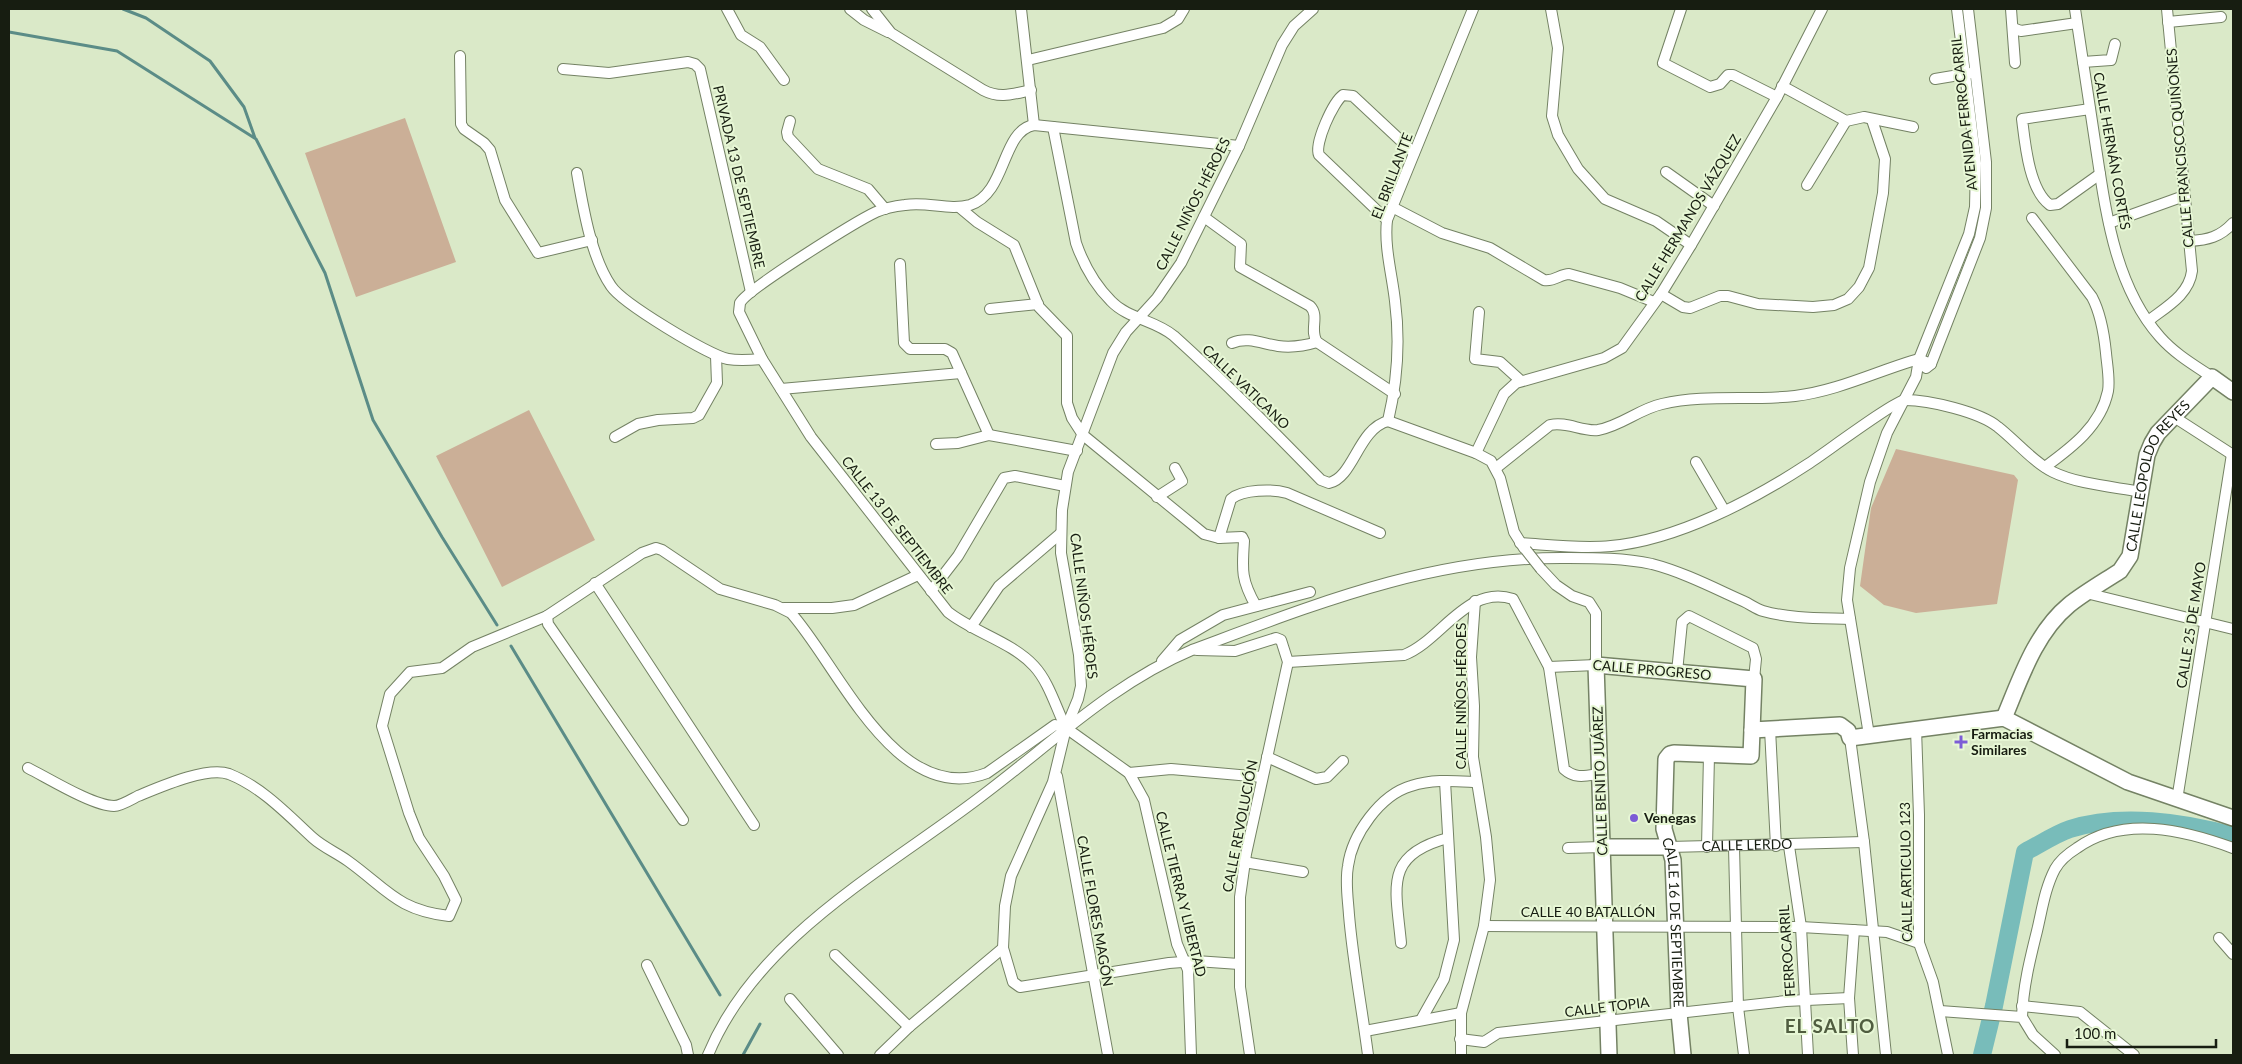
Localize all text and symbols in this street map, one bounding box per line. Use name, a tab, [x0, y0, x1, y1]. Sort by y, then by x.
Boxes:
street label: AVENIDA FERROCARRIL	[1947, 35, 1980, 192]
street label: CALLE FRANCISCO QUIÑONES	[2162, 48, 2197, 249]
street label: CALLE HERNÁN CORTÉS	[2090, 71, 2135, 231]
street label: PRIVADA 13 DE SEPTIEMBRE	[710, 84, 769, 270]
street label: EL BRILLANTE	[1367, 130, 1416, 221]
street label: CALLE HERMANOS VÁZQUEZ	[1631, 131, 1744, 304]
street label: CALLE NIÑOS HÉROES	[1152, 134, 1233, 273]
street label: CALLE VATICANO	[1199, 341, 1293, 433]
street label: CALLE LEOPOLDO REYES	[2122, 396, 2193, 553]
street label: CALLE 13 DE SEPTIEMBRE	[838, 452, 957, 597]
street label: CALLE NIÑOS HÉROES	[1067, 532, 1102, 680]
street label: CALLE 25 DE MAYO	[2172, 560, 2209, 689]
street label: CALLE NIÑOS HÉROES	[1452, 623, 1469, 769]
street label: CALLE PROGRESO	[1592, 656, 1712, 683]
street label: CALLE BENITO JUÁREZ	[1588, 706, 1611, 856]
place label: Farmacias Similares	[1971, 725, 2033, 758]
marker: Farmacias Similares	[1955, 736, 1967, 748]
street label: CALLE REVOLUCIÓN	[1218, 758, 1261, 894]
street label: CALLE ARTICULO 123	[1896, 802, 1915, 942]
street label: CALLE TIERRA Y LIBERTAD	[1153, 809, 1210, 979]
place label: Venegas	[1643, 809, 1696, 826]
marker: Venegas	[1628, 812, 1640, 824]
street label: CALLE FLORES MAGÓN	[1074, 834, 1117, 988]
street label: CALLE 16 DE SEPTIEMBRE	[1659, 835, 1688, 1008]
street label: CALLE LERDO	[1701, 835, 1793, 854]
street label: CALLE 40 BATALLÓN	[1521, 903, 1655, 920]
street label: FERROCARRIL	[1775, 904, 1798, 998]
street label: CALLE TOPIA	[1564, 993, 1651, 1020]
district label: EL SALTO	[1785, 1014, 1875, 1037]
scale bar	[2067, 1016, 2216, 1048]
text: 100 m	[2074, 1024, 2116, 1042]

